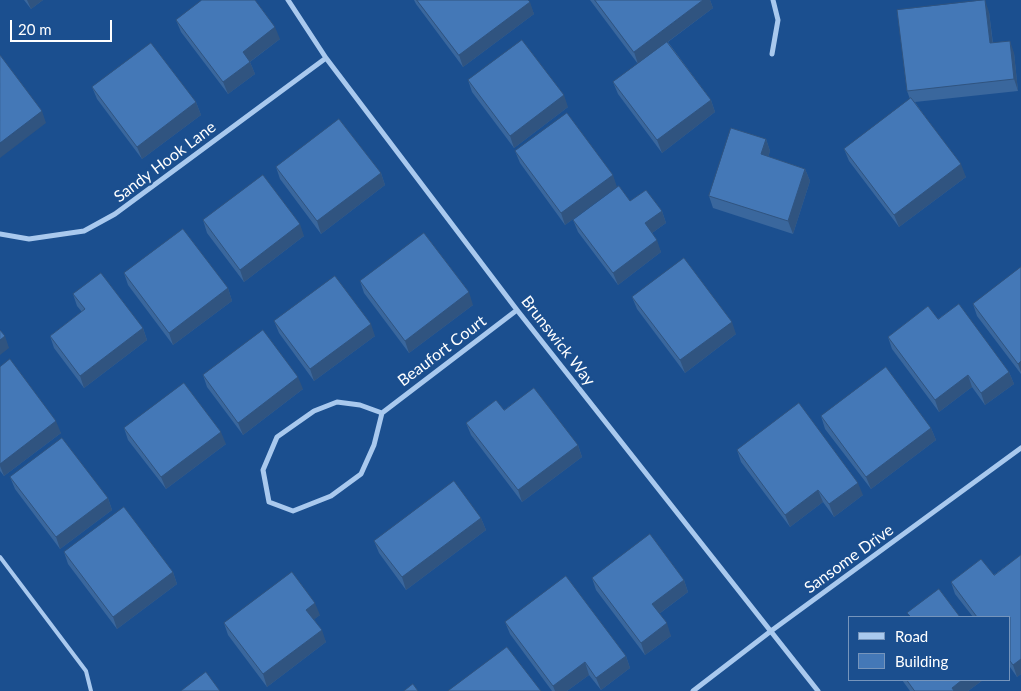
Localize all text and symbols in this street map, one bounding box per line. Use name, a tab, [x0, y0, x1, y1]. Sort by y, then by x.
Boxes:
scale bar	[12, 10, 115, 42]
text: 20 m	[18, 20, 52, 38]
street label: Sandy Hook Lane	[110, 117, 220, 207]
street label: Brunswick Way	[517, 292, 599, 390]
street label: Beaufort Court	[394, 312, 490, 390]
street label: Sansome Drive	[801, 520, 897, 598]
legend	[848, 616, 1011, 681]
text: Road	[895, 627, 928, 645]
text: Building	[895, 652, 948, 670]

